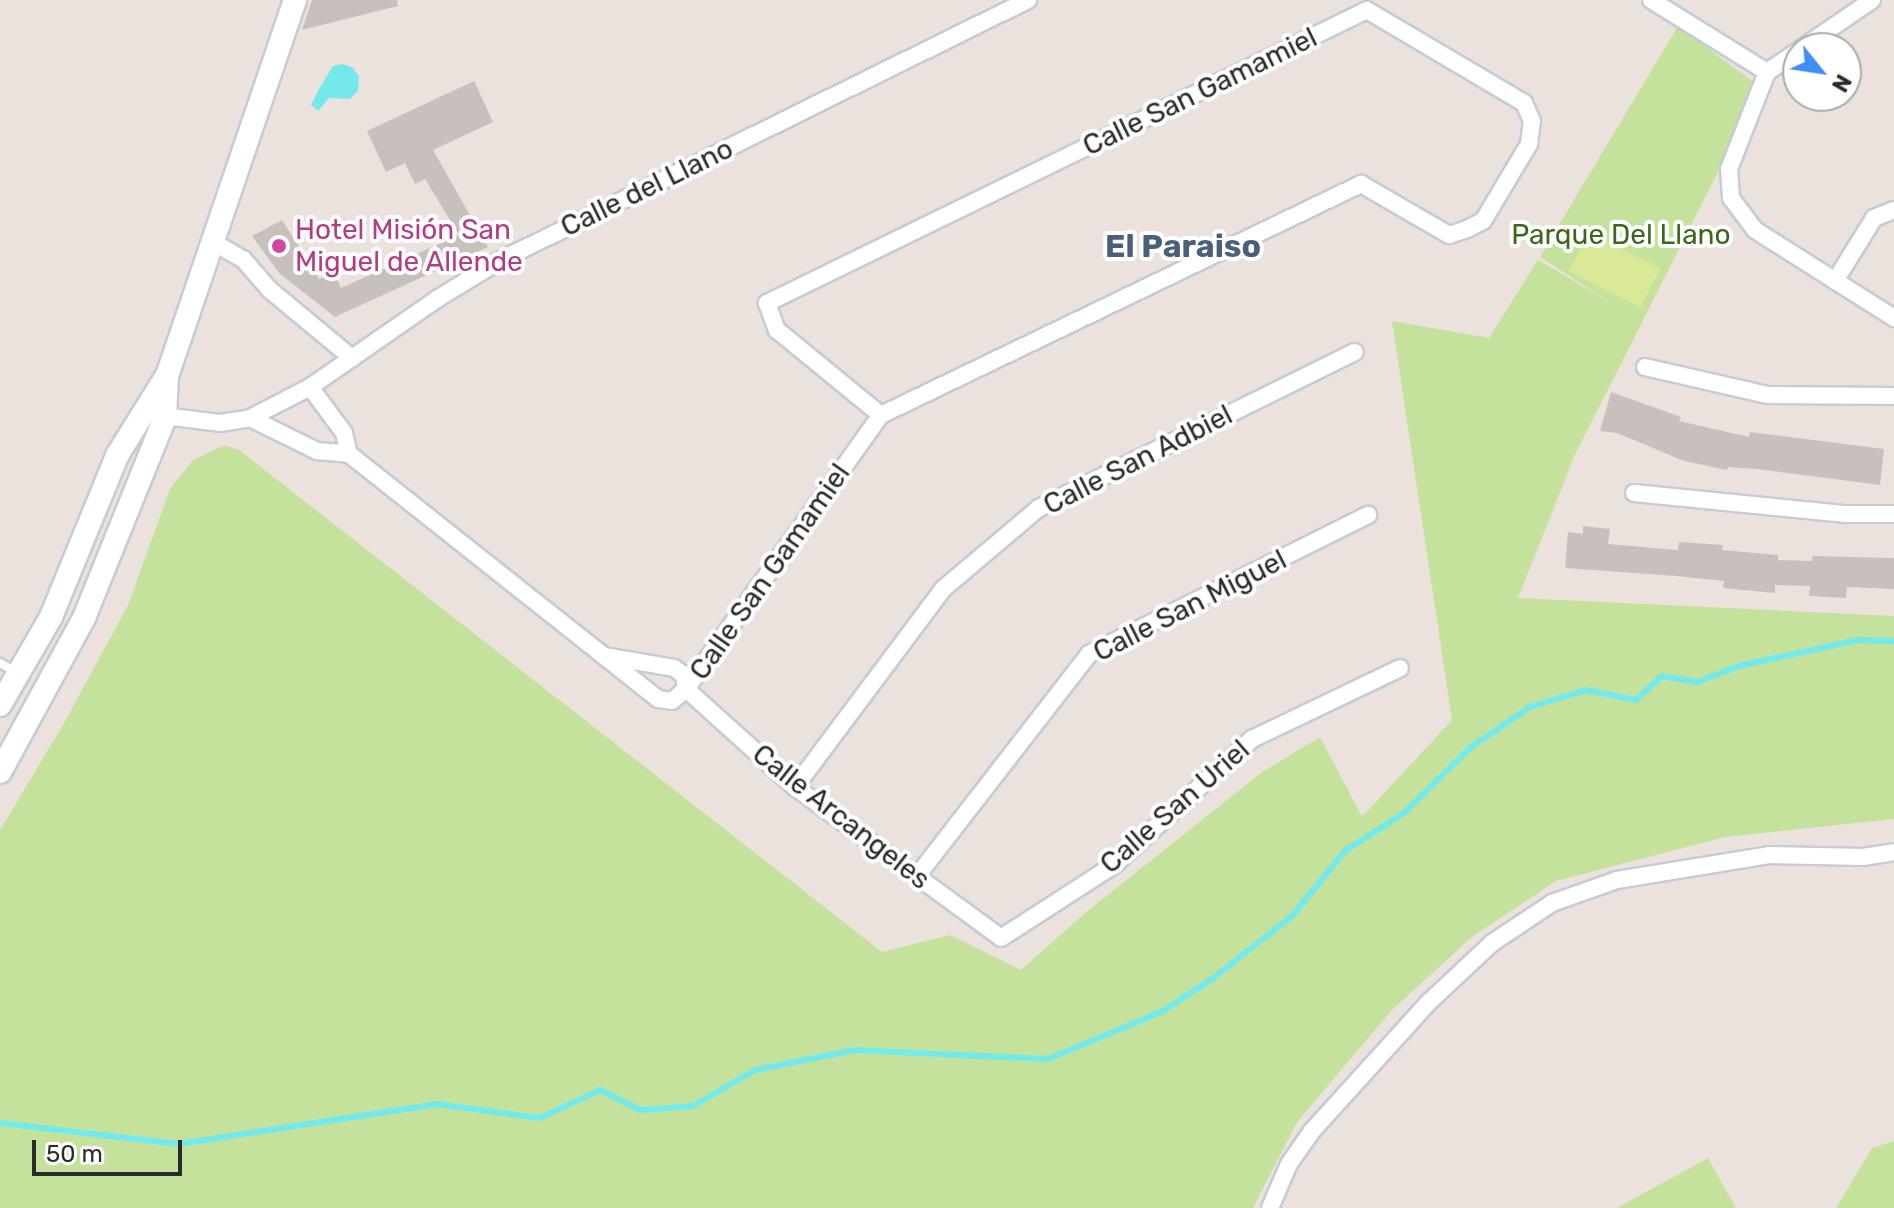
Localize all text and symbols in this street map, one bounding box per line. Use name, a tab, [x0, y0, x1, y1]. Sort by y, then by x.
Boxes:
street label: Calle San Gamamiel	[1078, 21, 1322, 163]
north arrow	[1782, 32, 1862, 112]
text: N	[1826, 70, 1857, 97]
street label: Calle del Llano	[555, 132, 739, 244]
place label: Hotel Misión San Miguel de Allende	[295, 213, 523, 279]
park label: Parque Del Llano	[1511, 218, 1731, 252]
district label: El Paraiso	[1105, 227, 1261, 265]
marker: Hotel Misión San Miguel de Allende	[270, 237, 288, 255]
street label: Calle San Adbiel	[1038, 398, 1238, 522]
street label: Calle San Gamamiel	[683, 458, 857, 686]
street label: Calle San Miguel	[1088, 543, 1292, 669]
street label: Calle San Uriel	[1094, 733, 1256, 881]
street label: Calle Arcangeles	[745, 737, 937, 897]
scale bar	[36, 1124, 186, 1174]
text: 50 m	[46, 1140, 103, 1168]

